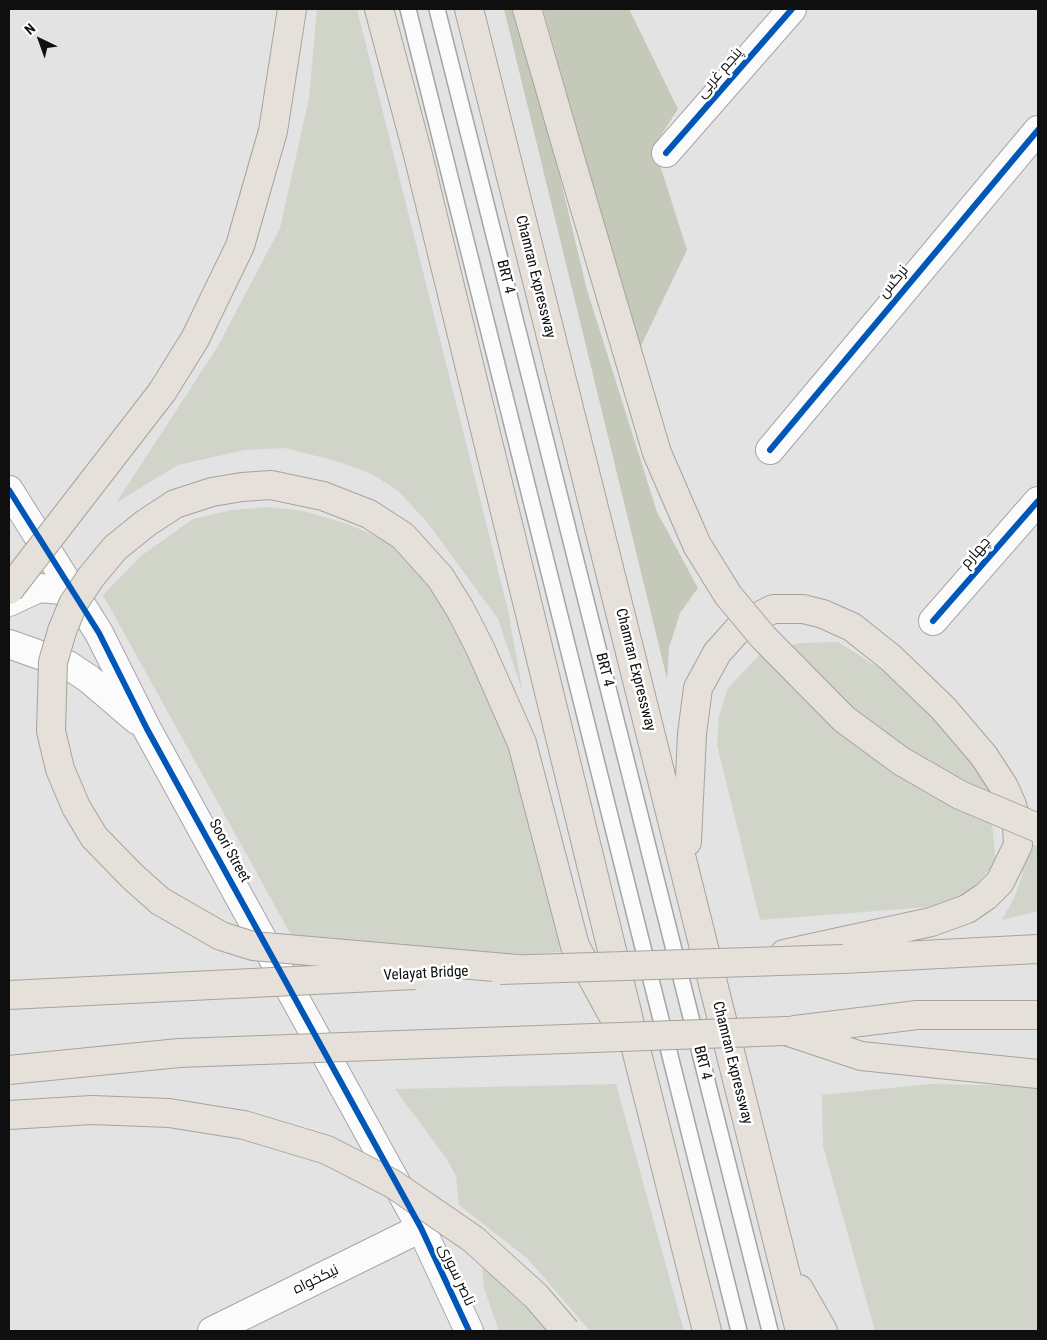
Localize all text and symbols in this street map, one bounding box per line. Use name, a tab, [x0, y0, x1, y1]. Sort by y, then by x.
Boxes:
north arrow	[15, 15, 65, 65]
text: N	[21, 20, 38, 38]
street label: پنجم غربی	[693, 44, 747, 102]
street label: Chamran Expressway	[511, 214, 559, 340]
street label: BRT 4	[492, 258, 518, 296]
street label: نرگس	[875, 262, 913, 302]
street label: چهارم	[957, 534, 995, 572]
street label: Chamran Expressway	[611, 607, 659, 733]
street label: BRT 4	[591, 651, 617, 689]
street label: Soori Street	[204, 816, 254, 886]
street label: Velayat Bridge	[383, 963, 469, 985]
street label: Chamran Expressway	[708, 1000, 756, 1126]
street label: BRT 4	[689, 1044, 715, 1082]
street label: ناصر سوری	[434, 1241, 478, 1309]
street label: نیکخواه	[290, 1261, 342, 1299]

